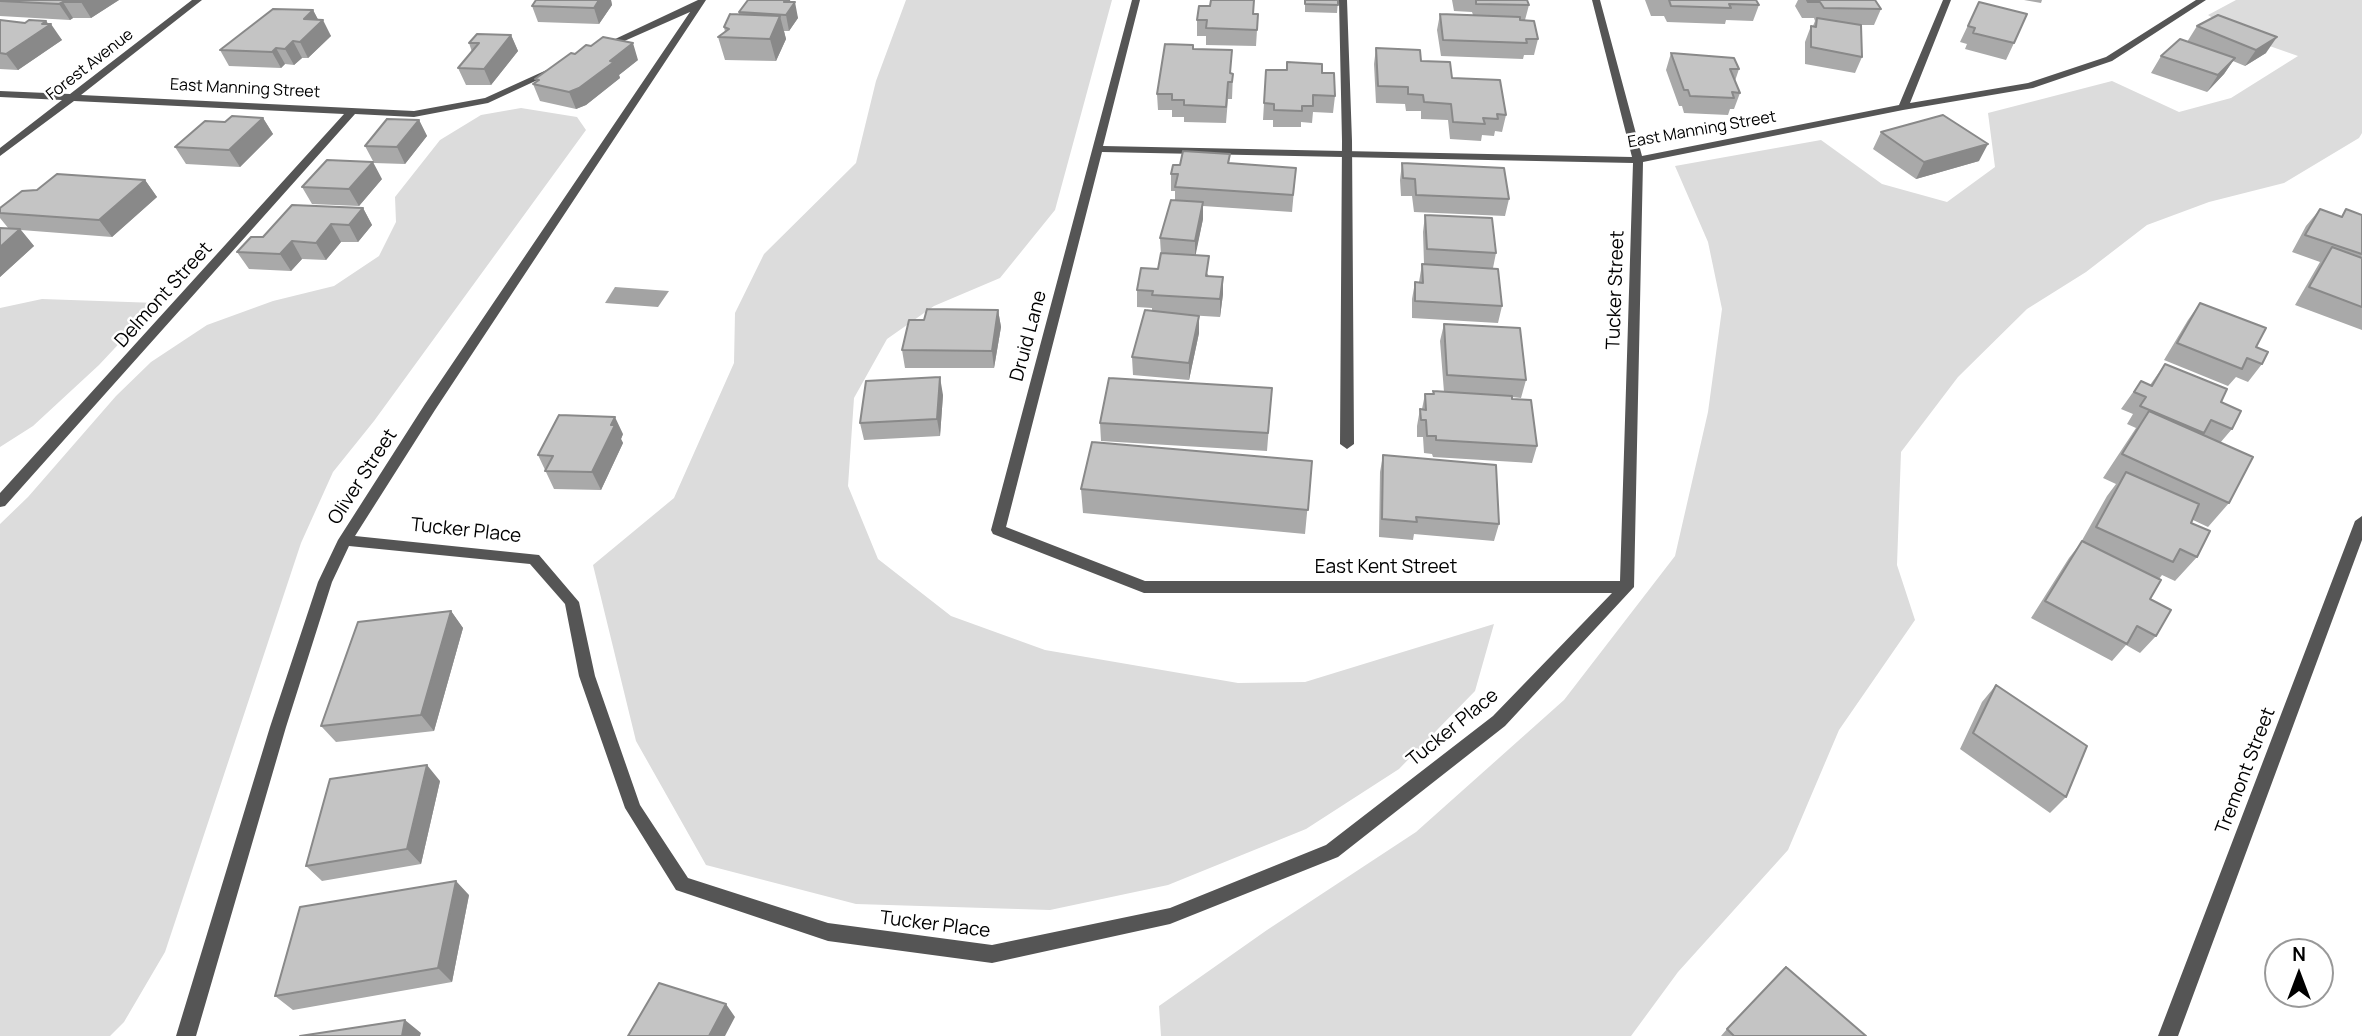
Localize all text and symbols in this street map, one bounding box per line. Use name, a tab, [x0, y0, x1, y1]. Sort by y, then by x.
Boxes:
street label: Forest Avenue	[43, 25, 137, 105]
street label: East Manning Street	[169, 75, 321, 103]
street label: East Manning Street	[1626, 107, 1778, 153]
street label: Tucker Street	[1603, 230, 1629, 350]
street label: Delmont Street	[111, 238, 217, 352]
street label: Druid Lane	[1006, 288, 1052, 384]
street label: Oliver Street	[324, 425, 402, 529]
street label: Tucker Place	[410, 514, 522, 548]
street label: East Kent Street	[1315, 557, 1457, 579]
street label: Tucker Place	[1403, 684, 1503, 772]
street label: Tremont Street	[2211, 705, 2281, 837]
street label: Tucker Place	[879, 907, 991, 943]
north arrow	[2264, 938, 2334, 1008]
text: N	[2292, 941, 2306, 967]

